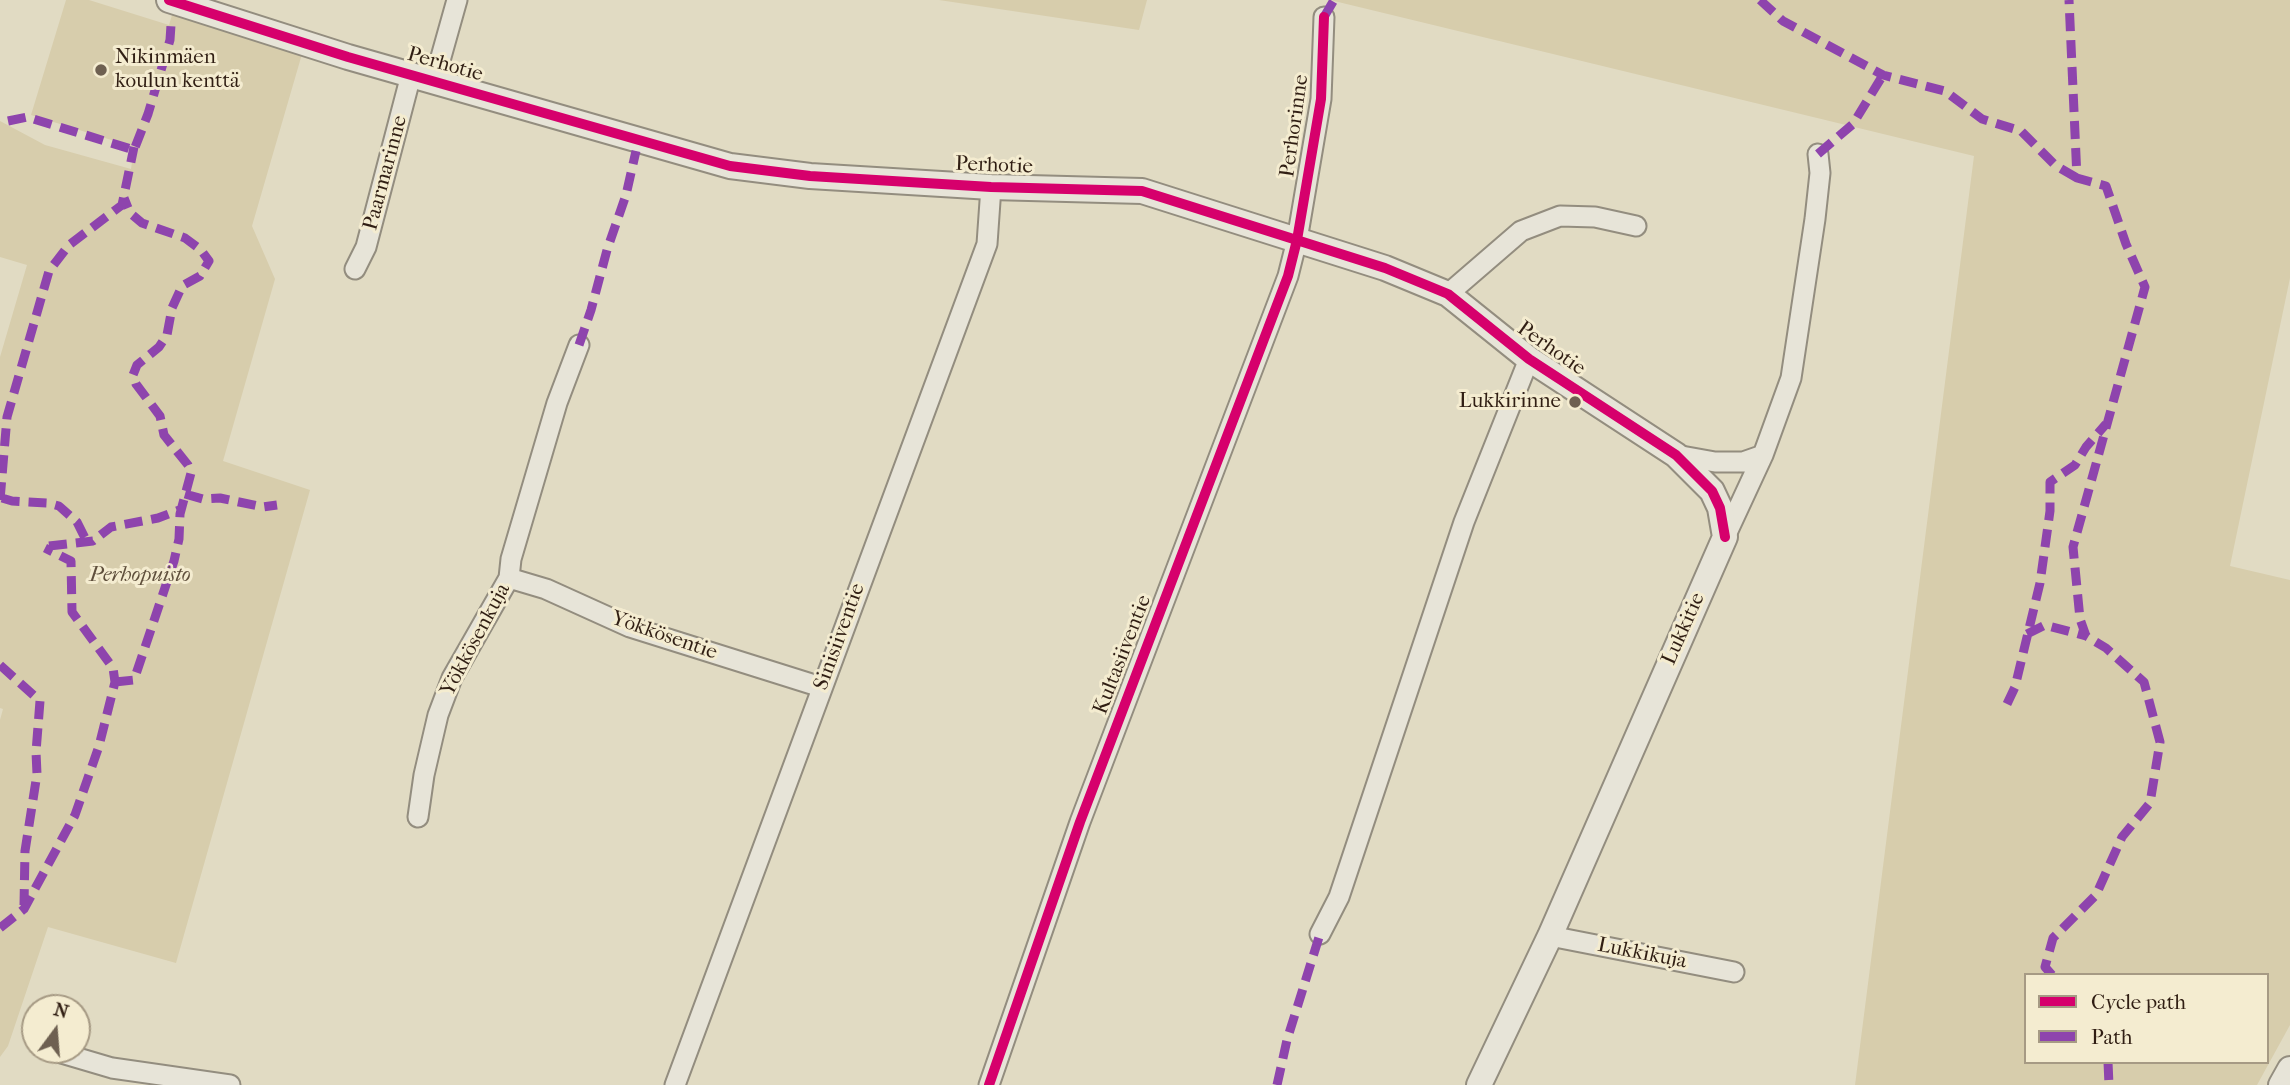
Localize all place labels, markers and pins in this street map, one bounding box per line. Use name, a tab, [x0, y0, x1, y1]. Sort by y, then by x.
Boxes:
place label: Nikinmäen koulun kenttä	[115, 45, 240, 95]
marker: Nikinmäen koulun kenttä	[93, 62, 109, 78]
place label: Lukkirinne	[1459, 389, 1561, 415]
marker: Lukkirinne	[1567, 394, 1583, 410]

